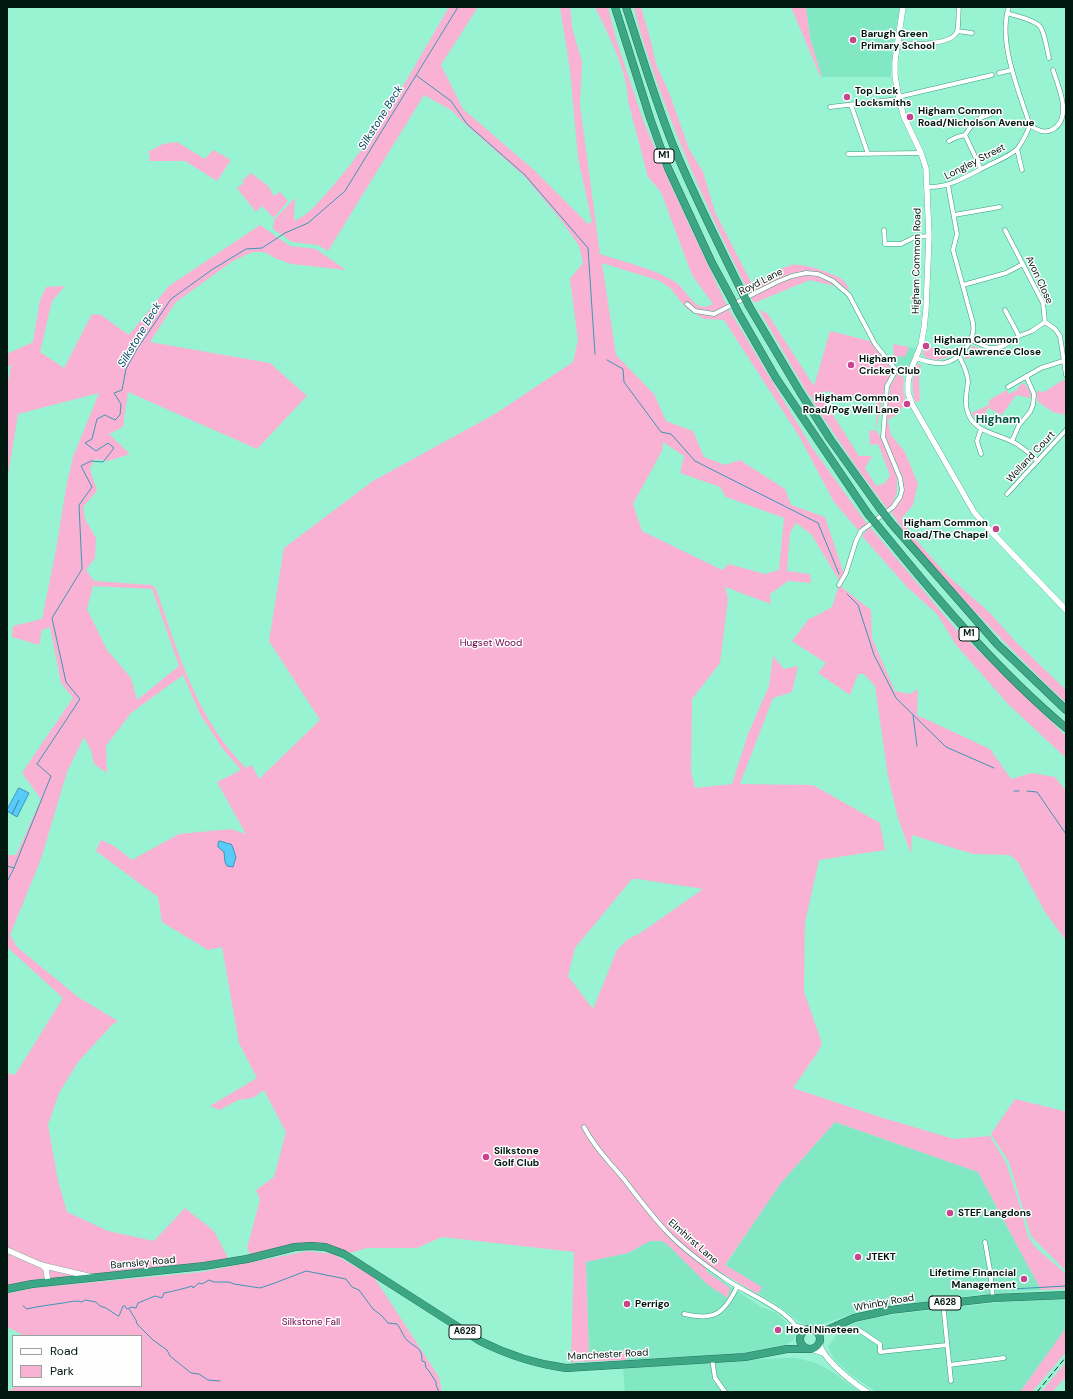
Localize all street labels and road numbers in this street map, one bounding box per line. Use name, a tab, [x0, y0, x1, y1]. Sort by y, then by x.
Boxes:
street label: Longley Street	[943, 142, 1007, 182]
road number: M1	[654, 149, 674, 163]
street label: Higham Common Road	[910, 208, 924, 314]
street label: Avon Close	[1023, 254, 1055, 306]
street label: Royd Lane	[737, 266, 785, 298]
street label: Welland Court	[1004, 429, 1058, 485]
road number: M1	[959, 627, 979, 641]
street label: Elmhirst Lane	[666, 1217, 720, 1267]
street label: Barnsley Road	[110, 1254, 176, 1272]
street label: Whinby Road	[853, 1292, 915, 1314]
road number: A628	[929, 1296, 961, 1310]
road number: A628	[449, 1325, 481, 1339]
street label: Manchester Road	[567, 1347, 649, 1363]

